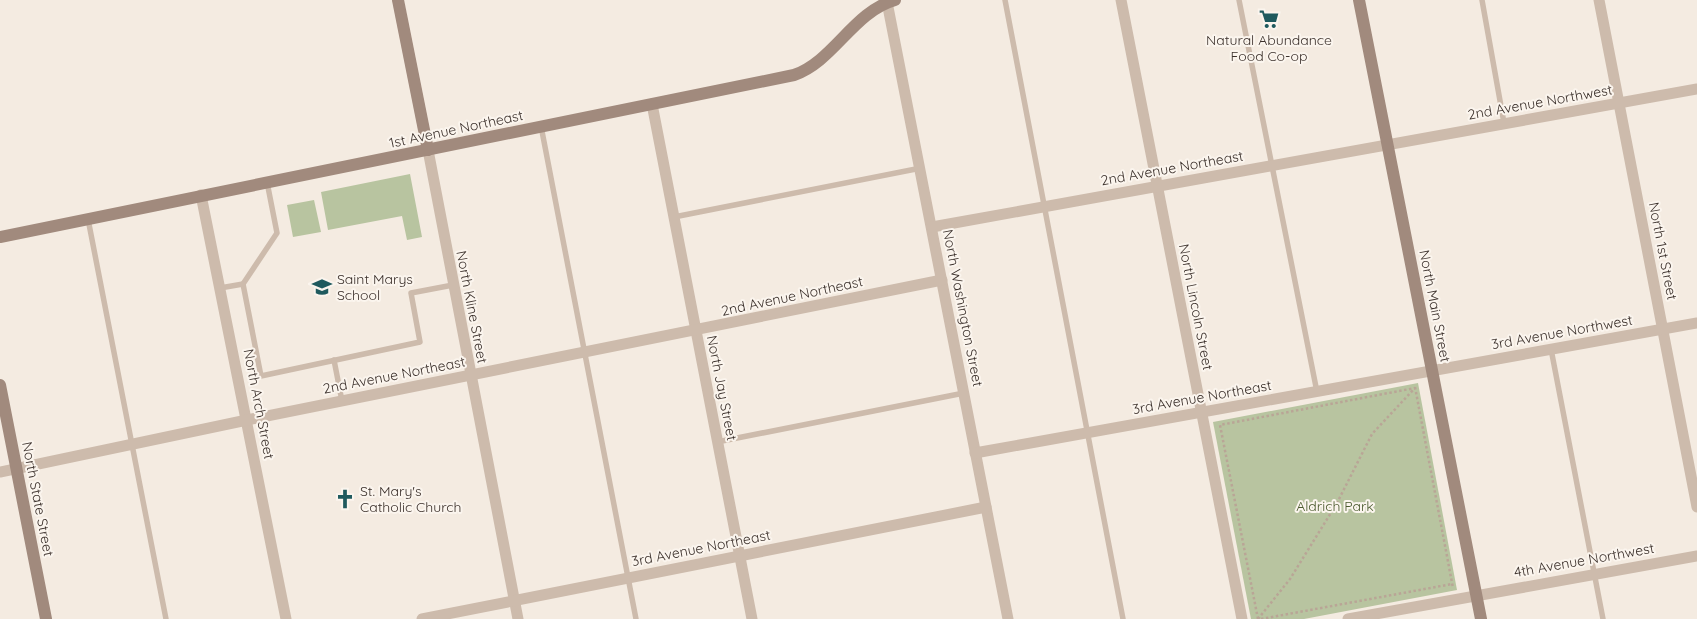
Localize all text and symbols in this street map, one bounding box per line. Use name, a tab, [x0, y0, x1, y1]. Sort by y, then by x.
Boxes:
supermarket icon: Natural Abundance Food Co-op	[1258, 8, 1280, 30]
place label: Natural Abundance Food Co-op	[1206, 31, 1332, 65]
street label: 2nd Avenue Northwest	[1466, 80, 1614, 124]
street label: 1st Avenue Northeast	[387, 106, 525, 152]
street label: 2nd Avenue Northeast	[1099, 147, 1245, 189]
street label: North 1st Street	[1645, 201, 1681, 302]
street label: North Washington Street	[939, 228, 987, 389]
street label: North Lincoln Street	[1175, 242, 1217, 372]
street label: North Main Street	[1415, 248, 1455, 364]
street label: North Kline Street	[452, 249, 492, 365]
place label: Saint Marys School	[337, 270, 413, 304]
street label: 2nd Avenue Northeast	[720, 272, 865, 320]
school or university icon: Saint Marys School	[311, 276, 333, 298]
street label: 3rd Avenue Northwest	[1490, 311, 1634, 353]
street label: North Jay Street	[703, 334, 741, 443]
street label: North Arch Street	[239, 347, 279, 461]
street label: 2nd Avenue Northeast	[321, 352, 467, 398]
street label: 3rd Avenue Northeast	[1131, 376, 1273, 418]
street label: North State Street	[18, 440, 58, 558]
place label: St. Mary's Catholic Church	[360, 482, 461, 516]
church icon: St. Mary's Catholic Church	[334, 488, 356, 510]
park label: Aldrich Park	[1296, 497, 1374, 515]
street label: 3rd Avenue Northeast	[630, 526, 772, 570]
street label: 4th Avenue Northwest	[1512, 539, 1656, 581]

